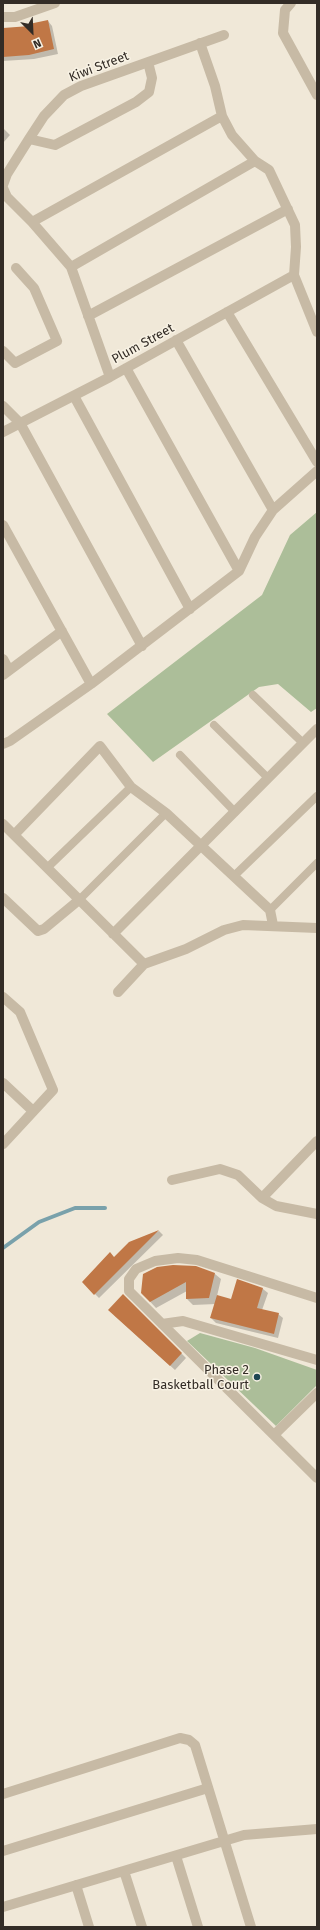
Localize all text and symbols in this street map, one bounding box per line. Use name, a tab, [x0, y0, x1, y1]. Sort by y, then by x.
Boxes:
north arrow	[12, 12, 52, 52]
text: N	[31, 36, 43, 51]
street label: Kiwi Street	[67, 48, 131, 86]
street label: Plum Street	[109, 321, 177, 367]
place label: Phase 2 Basketball Court	[152, 1362, 249, 1393]
marker: Phase 2 Basketball Court	[252, 1372, 262, 1382]

